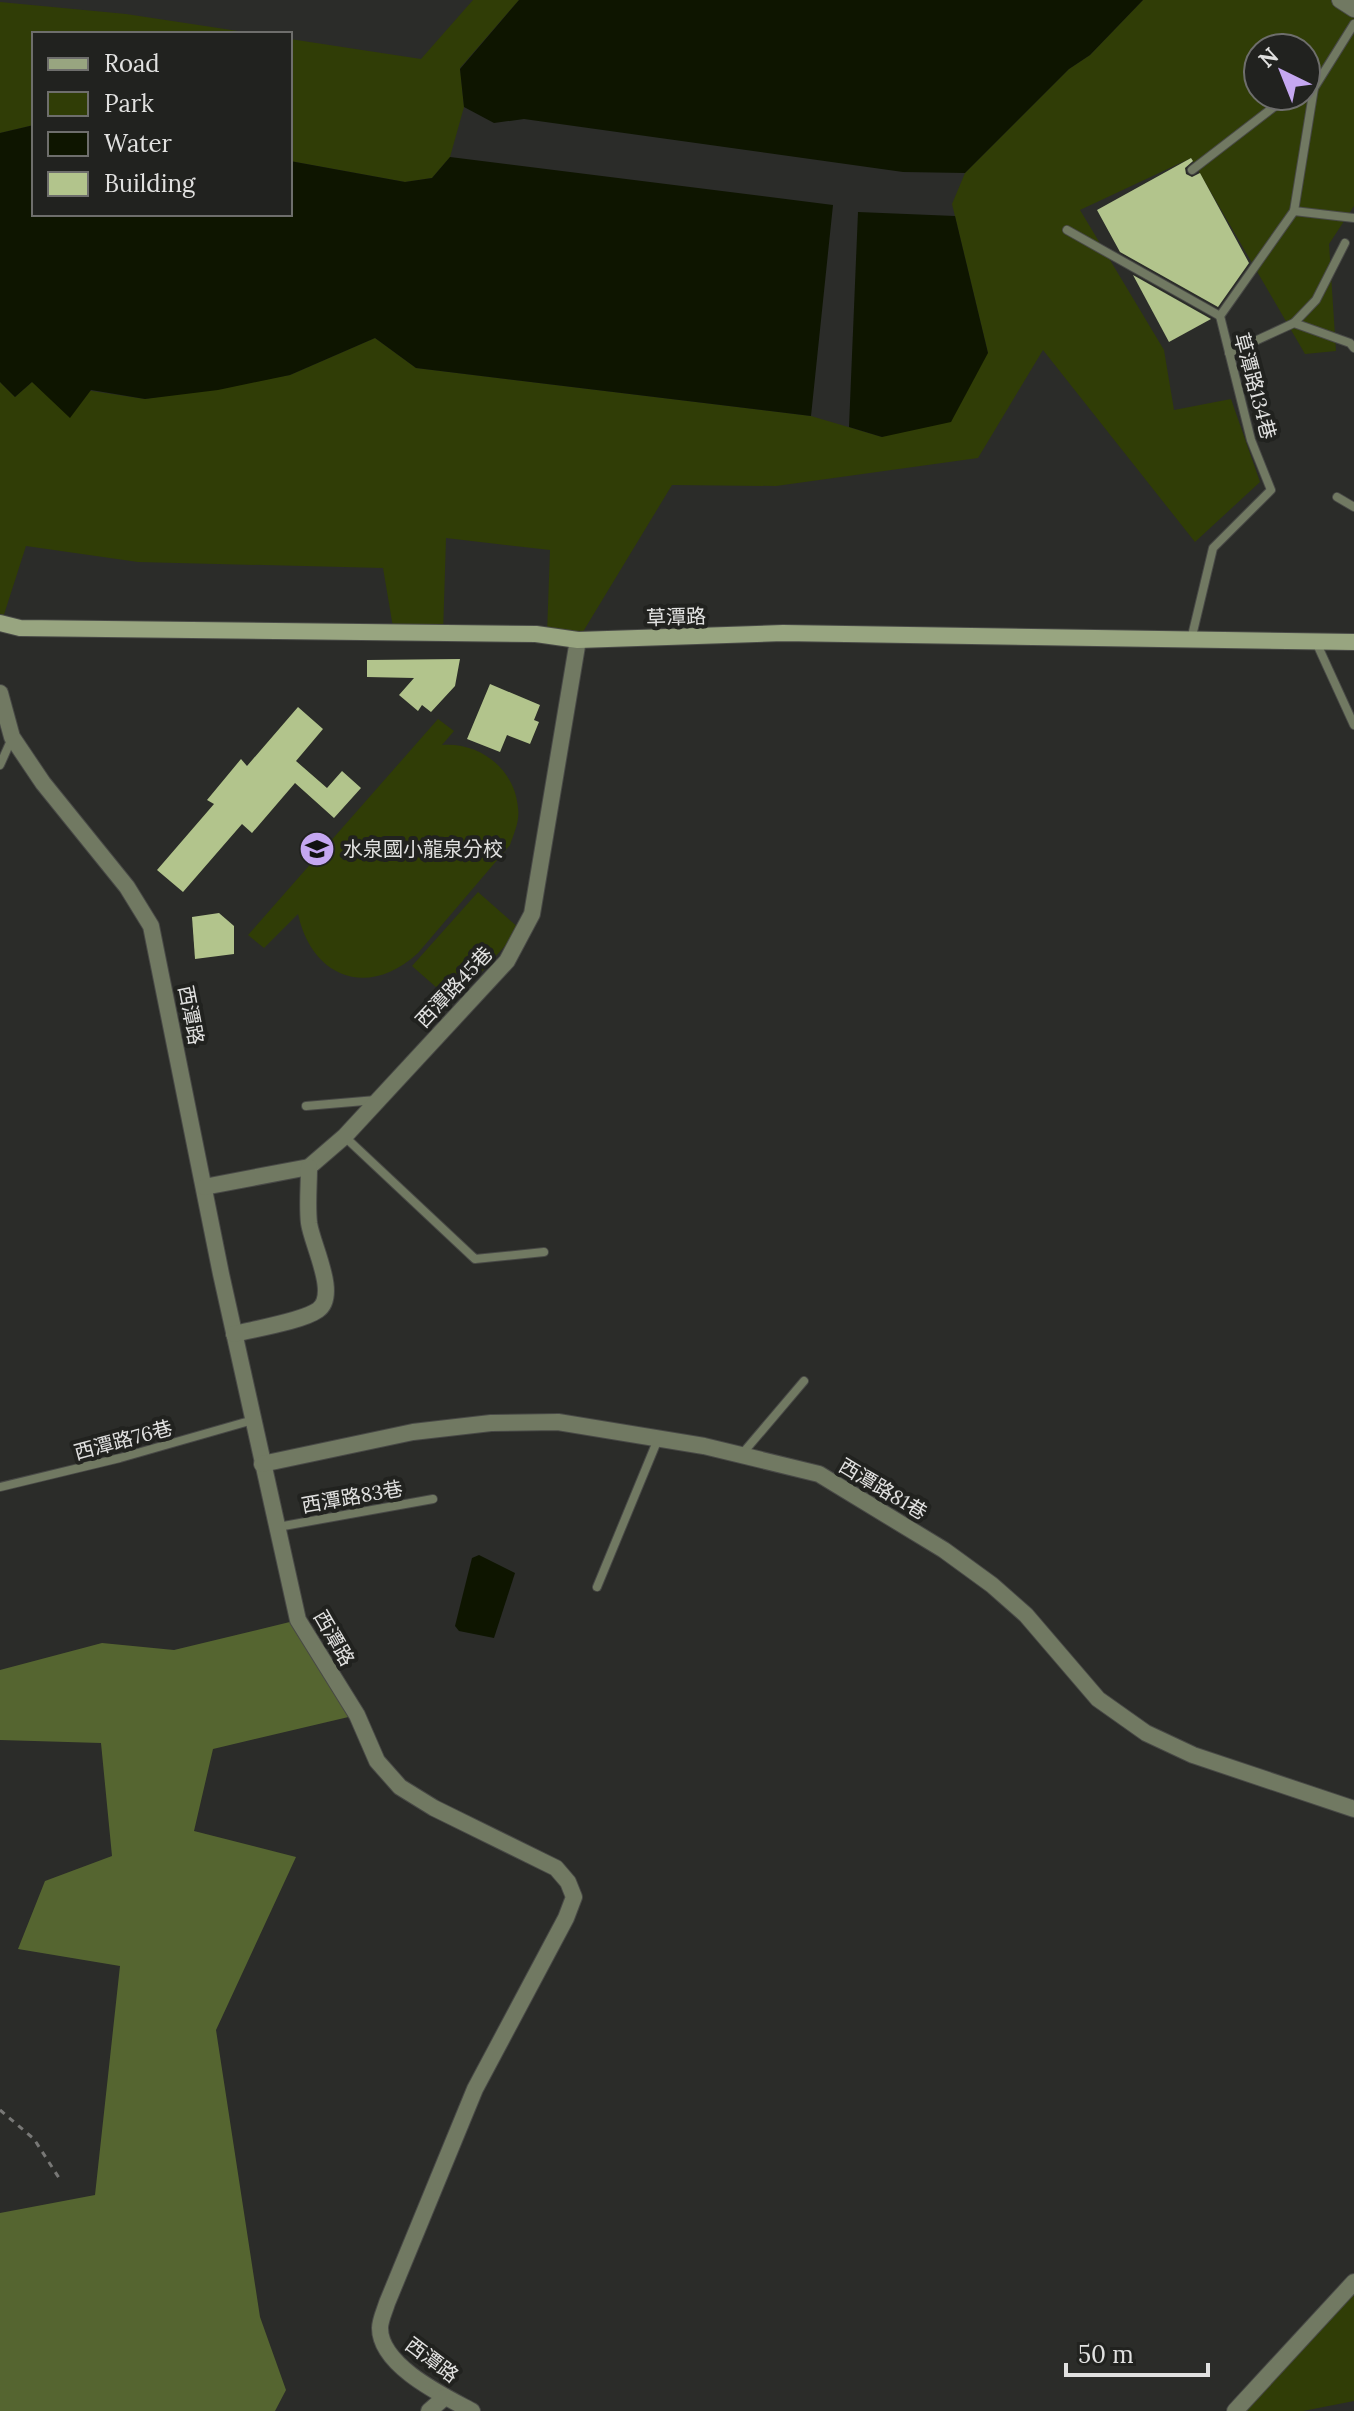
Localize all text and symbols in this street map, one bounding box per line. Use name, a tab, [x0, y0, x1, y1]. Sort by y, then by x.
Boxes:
legend	[32, 32, 292, 216]
north arrow	[1242, 32, 1322, 112]
text: N	[1253, 41, 1284, 73]
text: Road	[104, 48, 160, 79]
text: Park	[104, 88, 154, 119]
text: Water	[104, 128, 172, 159]
text: Building	[104, 168, 196, 199]
street label: 草潭路134巷	[1229, 330, 1282, 442]
street label: 草潭路	[646, 603, 706, 630]
school or university icon: 水泉國小龍泉分校	[298, 830, 336, 868]
place label: 水泉國小龍泉分校	[343, 836, 503, 861]
street label: 西潭路45巷	[410, 941, 497, 1032]
street label: 西潭路	[173, 983, 209, 1047]
street label: 西潭路76巷	[71, 1414, 175, 1465]
street label: 西潭路81巷	[835, 1452, 932, 1525]
street label: 西潭路83巷	[299, 1475, 405, 1518]
street label: 西潭路	[309, 1606, 360, 1670]
scale bar	[1066, 2327, 1208, 2377]
street label: 西潭路	[401, 2332, 464, 2388]
text: 50 m	[1078, 2339, 1134, 2370]

